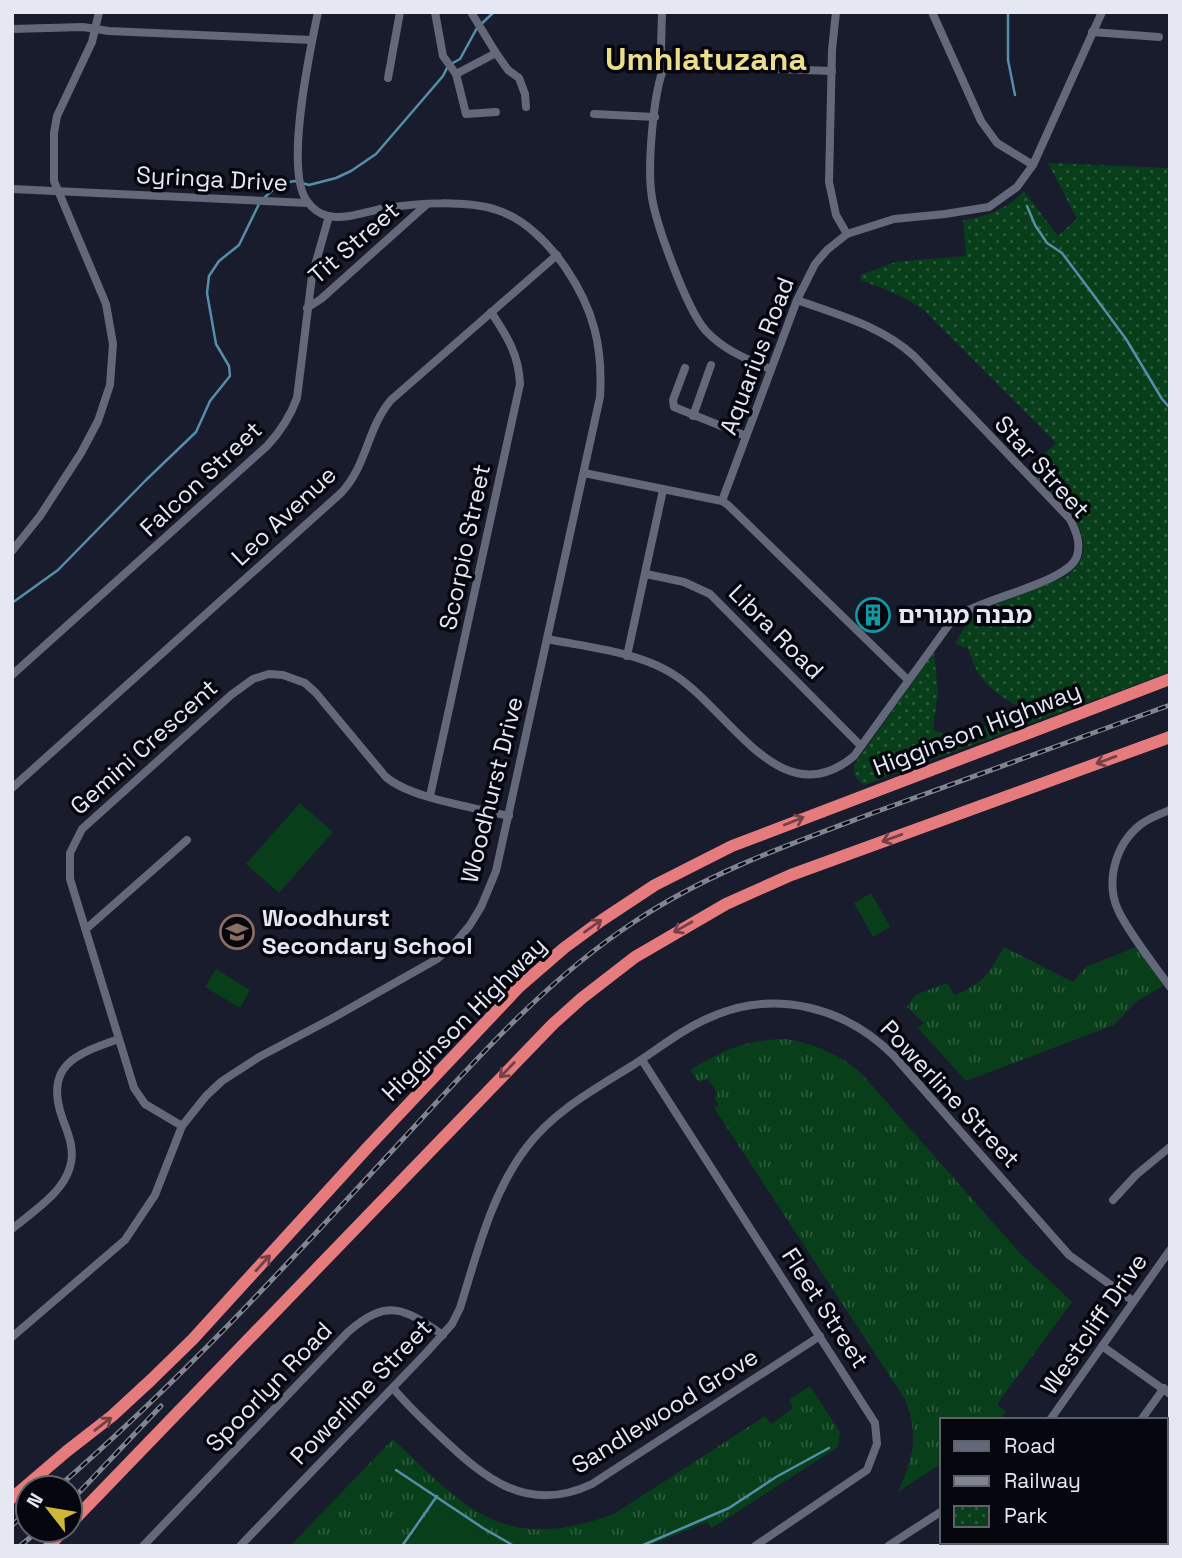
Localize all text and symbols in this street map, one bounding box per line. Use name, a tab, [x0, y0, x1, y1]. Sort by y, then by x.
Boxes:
district label: Umhlatuzana	[605, 39, 807, 79]
street label: Syringa Drive	[135, 159, 289, 198]
street label: Tit Street	[302, 195, 405, 291]
street label: Aquarius Road	[712, 273, 801, 439]
street label: Star Street	[988, 409, 1097, 525]
street label: Falcon Street	[133, 414, 268, 543]
street label: Leo Avenue	[225, 459, 343, 572]
street label: Scorpio Street	[432, 461, 497, 633]
street label: Libra Road	[722, 578, 830, 686]
building icon: מבנה מגורים	[854, 596, 892, 634]
place label: מבנה מגורים	[898, 599, 1032, 630]
street label: Gemini Crescent	[63, 672, 224, 821]
street label: Higginson Highway	[868, 675, 1085, 782]
street label: Woodhurst Drive	[453, 694, 530, 886]
one-way arrow	[1095, 755, 1117, 768]
one-way arrow	[783, 813, 804, 826]
one-way arrow	[881, 833, 903, 845]
place label: Woodhurst Secondary School	[262, 902, 473, 961]
school or university icon: Woodhurst Secondary School	[218, 913, 256, 951]
one-way arrow	[583, 919, 602, 933]
one-way arrow	[673, 921, 694, 934]
street label: Higginson Highway	[375, 930, 552, 1107]
street label: Powerline Street	[874, 1013, 1027, 1174]
one-way arrow	[499, 1061, 516, 1078]
street label: Fleet Street	[775, 1242, 876, 1374]
street label: Westcliff Drive	[1033, 1247, 1154, 1401]
one-way arrow	[255, 1254, 271, 1272]
street label: Powerline Street	[283, 1312, 438, 1471]
street label: Spoorlyn Road	[199, 1315, 339, 1458]
street label: Sandlewood Grove	[566, 1341, 764, 1480]
one-way arrow	[93, 1416, 111, 1431]
legend	[940, 1418, 1168, 1544]
text: Road	[1004, 1432, 1056, 1459]
text: Railway	[1004, 1467, 1081, 1494]
north arrow	[14, 1474, 84, 1544]
text: N	[21, 1489, 49, 1512]
text: Park	[1004, 1502, 1048, 1529]

